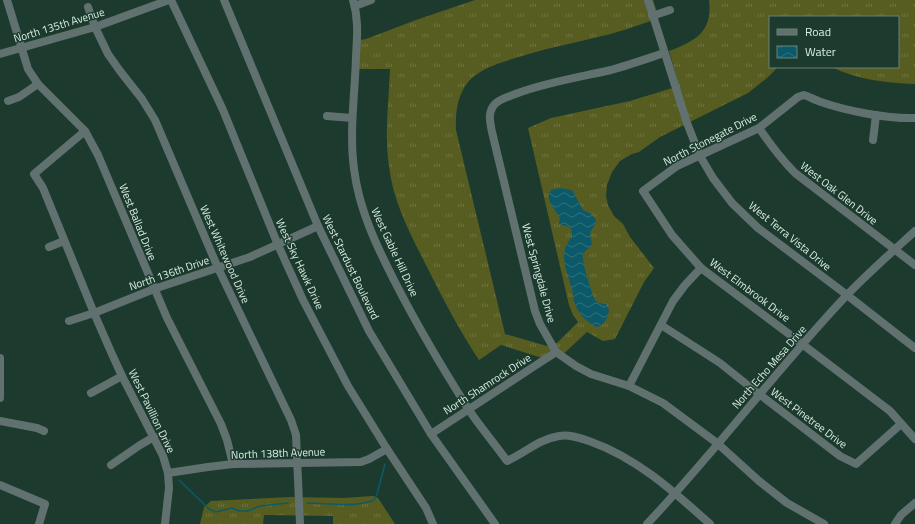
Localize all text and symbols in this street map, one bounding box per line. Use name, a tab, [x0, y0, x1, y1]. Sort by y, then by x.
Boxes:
street label: North 135th Avenue	[12, 3, 107, 46]
legend	[769, 16, 899, 68]
text: Road	[805, 22, 831, 41]
text: Water	[805, 42, 836, 61]
street label: North Stonegate Drive	[660, 108, 760, 170]
street label: West Oak Glen Drive	[797, 158, 881, 229]
street label: West Ballad Drive	[115, 181, 161, 263]
street label: West Terra Vista Drive	[745, 198, 835, 275]
street label: West Whitewood Drive	[196, 202, 254, 306]
street label: West Gable Hill Drive	[367, 205, 423, 299]
street label: West Stardust Boulevard	[319, 212, 383, 322]
street label: West Sky Hawk Drive	[272, 216, 328, 312]
street label: West Springdale Drive	[518, 222, 560, 325]
street label: North 136th Drive	[127, 252, 212, 294]
street label: West Elmbrook Drive	[706, 254, 794, 326]
street label: North Echo Mesa Drive	[728, 321, 810, 412]
street label: North Shamrock Drive	[440, 349, 534, 418]
street label: West Pavillion Drive	[125, 366, 180, 456]
street label: West Pinetree Drive	[767, 384, 851, 452]
street label: North 138th Avenue	[231, 443, 326, 463]

